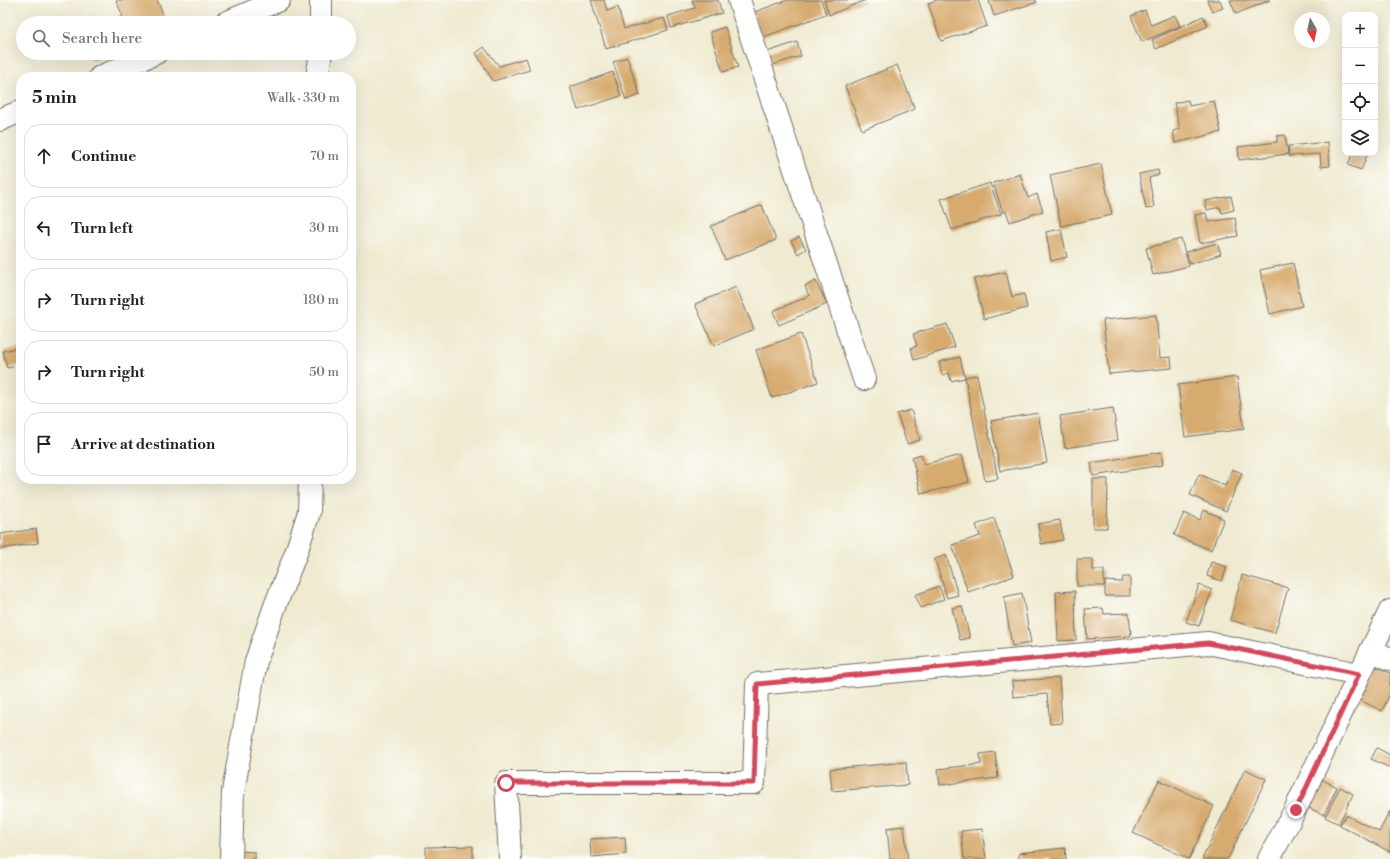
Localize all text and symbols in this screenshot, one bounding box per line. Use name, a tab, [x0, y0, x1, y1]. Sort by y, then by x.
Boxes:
north arrow	[1294, 12, 1330, 48]
map controls	[1342, 12, 1378, 156]
button: +	[1342, 12, 1378, 48]
search box	[16, 16, 356, 60]
icon: search	[30, 27, 52, 49]
text: Search here	[62, 29, 142, 48]
button: −	[1342, 48, 1378, 84]
button: locate	[1342, 84, 1378, 120]
text: 5 min	[32, 87, 77, 109]
text: Walk · 330 m	[267, 90, 340, 106]
button: layers	[1342, 120, 1378, 156]
icon: ahead	[33, 145, 55, 167]
text: Continue	[71, 147, 136, 166]
text: 70 m	[310, 148, 339, 164]
icon: left	[33, 217, 55, 239]
text: Turn left	[71, 219, 133, 238]
text: 30 m	[309, 220, 339, 236]
icon: right	[33, 289, 55, 311]
text: Turn right	[71, 291, 145, 310]
text: 180 m	[303, 292, 339, 308]
icon: right	[33, 361, 55, 383]
text: Turn right	[71, 363, 145, 382]
text: 50 m	[309, 364, 339, 380]
icon: arrive	[33, 433, 55, 455]
text: Arrive at destination	[71, 435, 215, 454]
route start	[497, 774, 515, 792]
route end	[1287, 801, 1305, 819]

